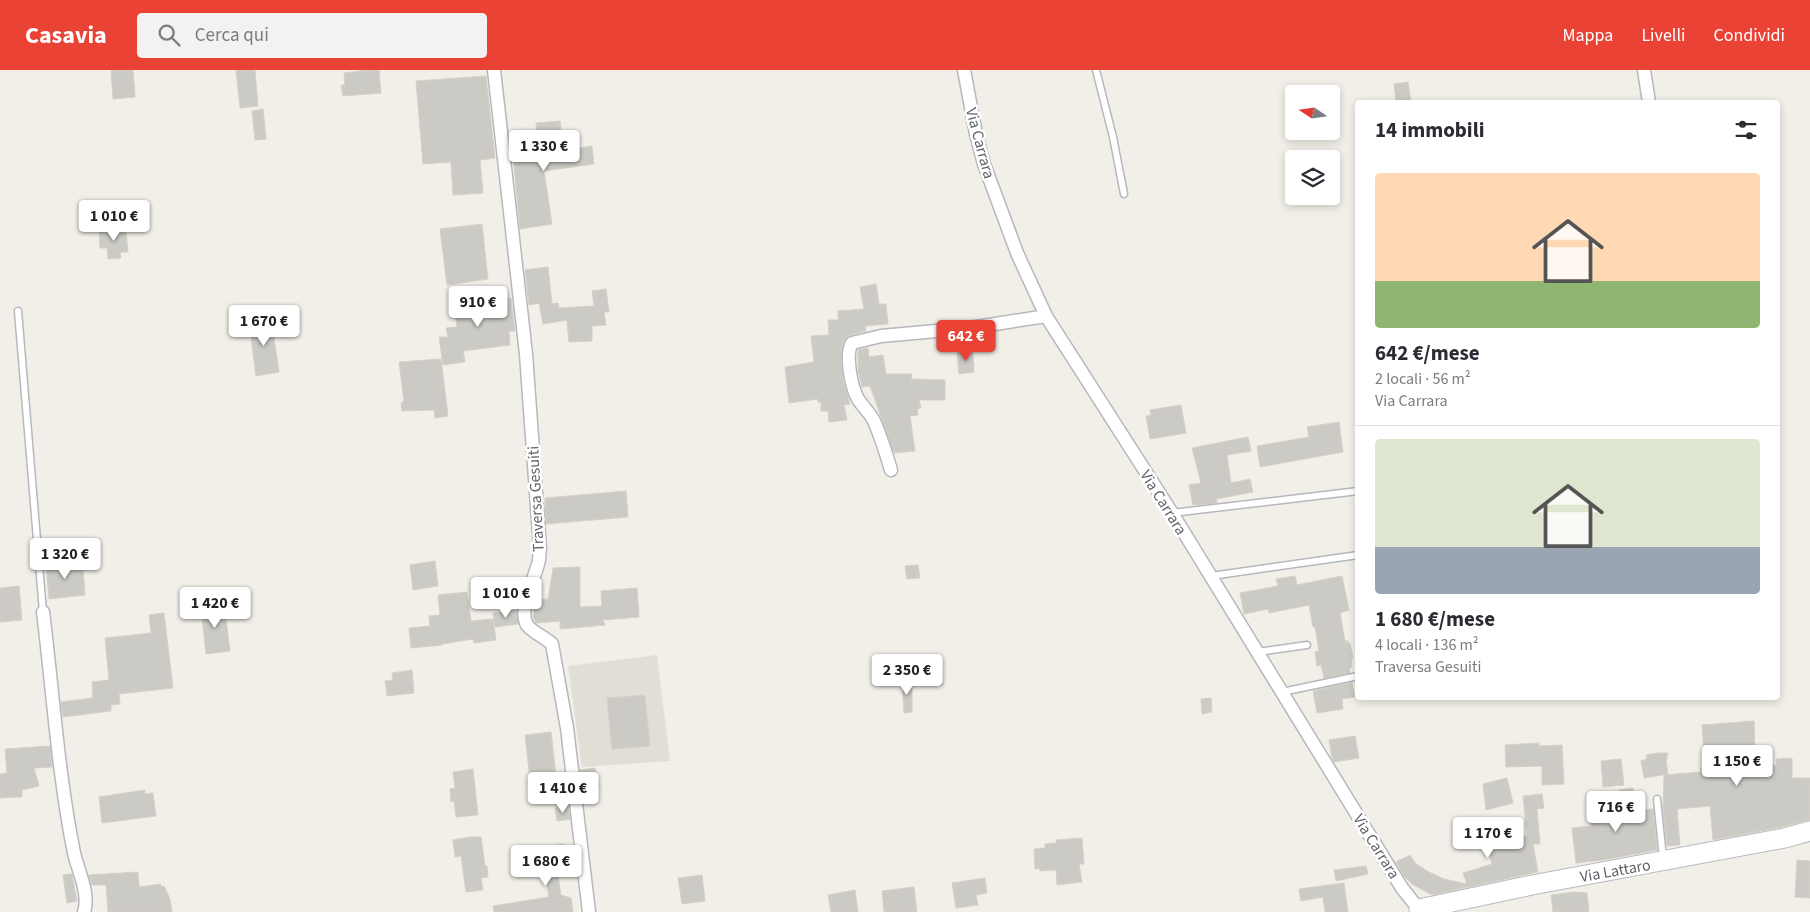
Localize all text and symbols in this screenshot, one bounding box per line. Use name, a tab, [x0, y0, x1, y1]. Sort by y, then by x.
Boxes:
search box	[137, 13, 487, 58]
text: Casavia	[25, 18, 107, 53]
icon: search	[155, 21, 183, 49]
text: Cerca qui	[195, 22, 269, 49]
text: Mappa	[1562, 23, 1613, 48]
text: Livelli	[1641, 23, 1685, 48]
text: Condividi	[1713, 23, 1785, 48]
north arrow	[1285, 85, 1340, 140]
map controls	[1285, 85, 1340, 205]
street label: Via Carrara	[960, 105, 1000, 181]
text: 14 immobili	[1375, 115, 1484, 145]
icon: filters	[1732, 116, 1760, 144]
pin: 1 330 €	[498, 129, 590, 172]
text: 1 330 €	[520, 135, 568, 157]
button: layers	[1285, 150, 1340, 205]
pin: 1 010 €	[68, 200, 160, 242]
text: 1 010 €	[90, 205, 138, 227]
icon: home	[1523, 206, 1613, 296]
pin: 910 €	[443, 286, 513, 328]
text: 910 €	[460, 291, 497, 313]
pin: 1 670 €	[218, 304, 310, 347]
text: 1 670 €	[240, 310, 288, 332]
pin: 642 €	[931, 320, 1001, 362]
text: 642 €	[948, 325, 985, 347]
text: 642 €/mese	[1375, 338, 1480, 368]
text: 2 locali · 56 m²	[1375, 368, 1471, 390]
text: Via Carrara	[1375, 390, 1448, 412]
street label: Traversa Gesuiti	[522, 445, 550, 553]
street label: Via Carrara	[1135, 466, 1192, 539]
icon: home	[1523, 471, 1613, 561]
pin: 1 320 €	[19, 538, 111, 580]
text: 1 320 €	[41, 543, 89, 565]
pin: 1 010 €	[460, 576, 552, 619]
text: 1 010 €	[482, 582, 530, 604]
pin: 1 420 €	[169, 586, 261, 629]
text: 1 420 €	[191, 592, 239, 614]
text: 1 680 €/mese	[1375, 604, 1495, 634]
text: 4 locali · 136 m²	[1375, 634, 1479, 656]
pin: 2 350 €	[861, 654, 953, 696]
text: Traversa Gesuiti	[1375, 656, 1481, 678]
text: 2 350 €	[883, 659, 931, 681]
pin: 1 150 €	[1691, 744, 1783, 787]
text: 1 150 €	[1713, 750, 1761, 772]
pin: 1 410 €	[517, 772, 609, 814]
text: 1 410 €	[539, 777, 587, 799]
pin: 716 €	[1581, 790, 1651, 833]
text: 716 €	[1598, 796, 1635, 818]
street label: Via Carrara	[1348, 810, 1405, 883]
pin: 1 170 €	[1442, 816, 1534, 859]
text: 1 170 €	[1464, 822, 1512, 844]
pin: 1 680 €	[500, 844, 592, 887]
text: 1 680 €	[522, 850, 570, 872]
street label: Via Lattaro	[1578, 854, 1652, 888]

